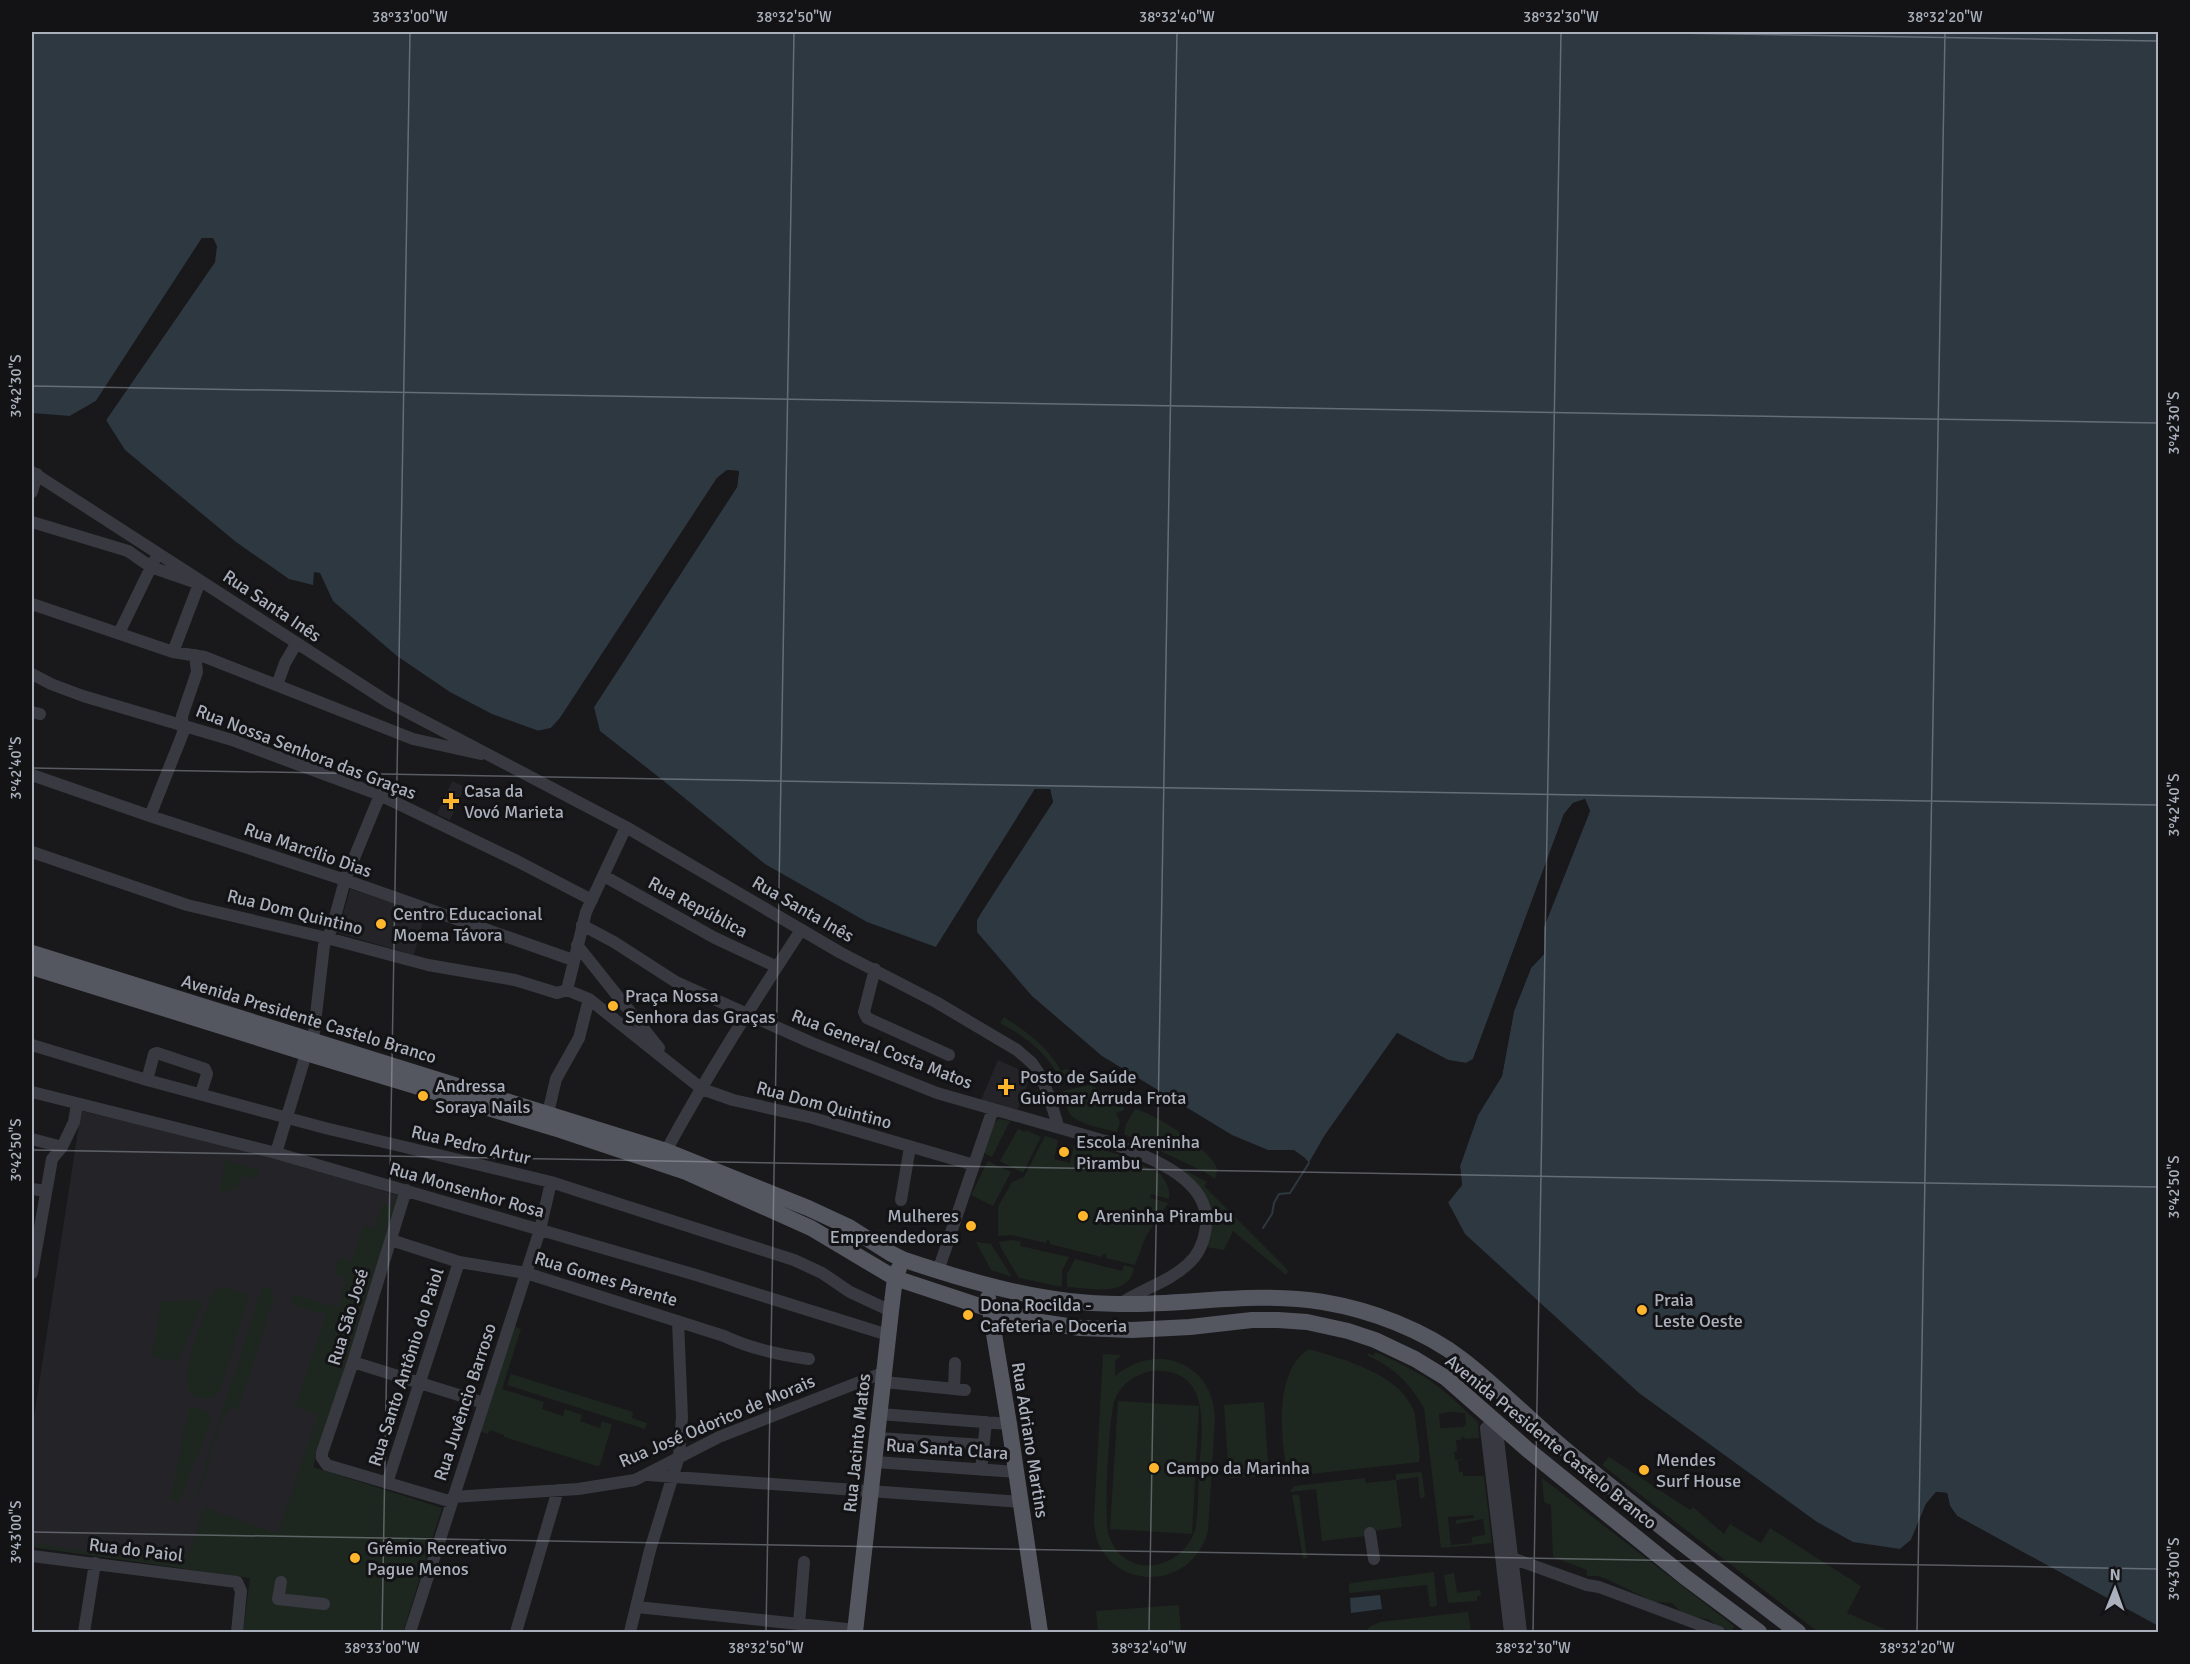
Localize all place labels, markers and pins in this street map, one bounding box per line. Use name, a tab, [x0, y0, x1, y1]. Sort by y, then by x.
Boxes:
place label: Casa da Vovó Marieta	[464, 780, 564, 823]
marker: Casa da Vovó Marieta	[442, 792, 460, 810]
place label: Centro Educacional Moema Távora	[393, 903, 542, 946]
marker: Centro Educacional Moema Távora	[374, 917, 388, 931]
place label: Praça Nossa Senhora das Graças	[625, 985, 776, 1028]
marker: Praça Nossa Senhora das Graças	[606, 999, 620, 1013]
place label: Posto de Saúde Guiomar Arruda Frota	[1020, 1066, 1186, 1109]
place label: Andressa Soraya Nails	[435, 1075, 531, 1118]
marker: Posto de Saúde Guiomar Arruda Frota	[997, 1078, 1015, 1096]
marker: Andressa Soraya Nails	[416, 1089, 430, 1103]
place label: Escola Areninha Pirambu	[1076, 1131, 1200, 1174]
marker: Escola Areninha Pirambu	[1057, 1145, 1071, 1159]
place label: Mulheres Empreendedoras	[830, 1205, 959, 1248]
place label: Areninha Pirambu	[1095, 1205, 1233, 1227]
marker: Areninha Pirambu	[1076, 1209, 1090, 1223]
marker: Mulheres Empreendedoras	[964, 1219, 978, 1233]
place label: Praia Leste Oeste	[1654, 1289, 1743, 1332]
place label: Dona Rocilda - Cafeteria e Doceria	[980, 1294, 1127, 1337]
marker: Praia Leste Oeste	[1635, 1303, 1649, 1317]
marker: Dona Rocilda - Cafeteria e Doceria	[961, 1308, 975, 1322]
place label: Mendes Surf House	[1656, 1449, 1741, 1492]
place label: Campo da Marinha	[1166, 1457, 1310, 1479]
marker: Campo da Marinha	[1147, 1461, 1161, 1475]
marker: Mendes Surf House	[1637, 1463, 1651, 1477]
place label: Grêmio Recreativo Pague Menos	[367, 1537, 507, 1580]
marker: Grêmio Recreativo Pague Menos	[348, 1551, 362, 1565]

